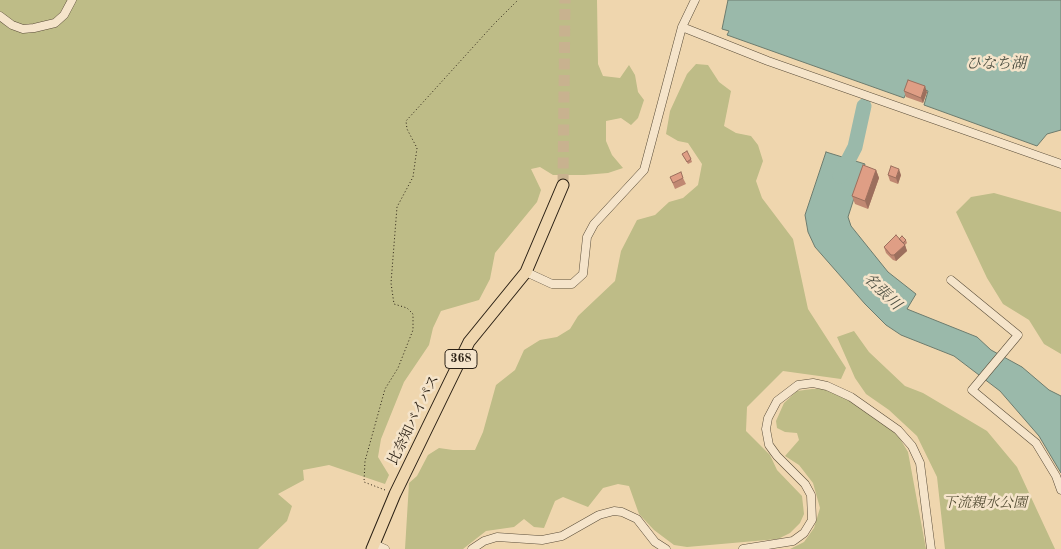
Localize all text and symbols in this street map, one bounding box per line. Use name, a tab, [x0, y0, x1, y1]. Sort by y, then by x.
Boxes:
water label: ひなち湖	[966, 55, 1026, 73]
water label: 名張川	[860, 270, 904, 314]
road number: 368	[445, 349, 477, 368]
street label: 比奈知バイパス	[385, 372, 443, 468]
park label: 下流親水公園	[943, 495, 1027, 511]

